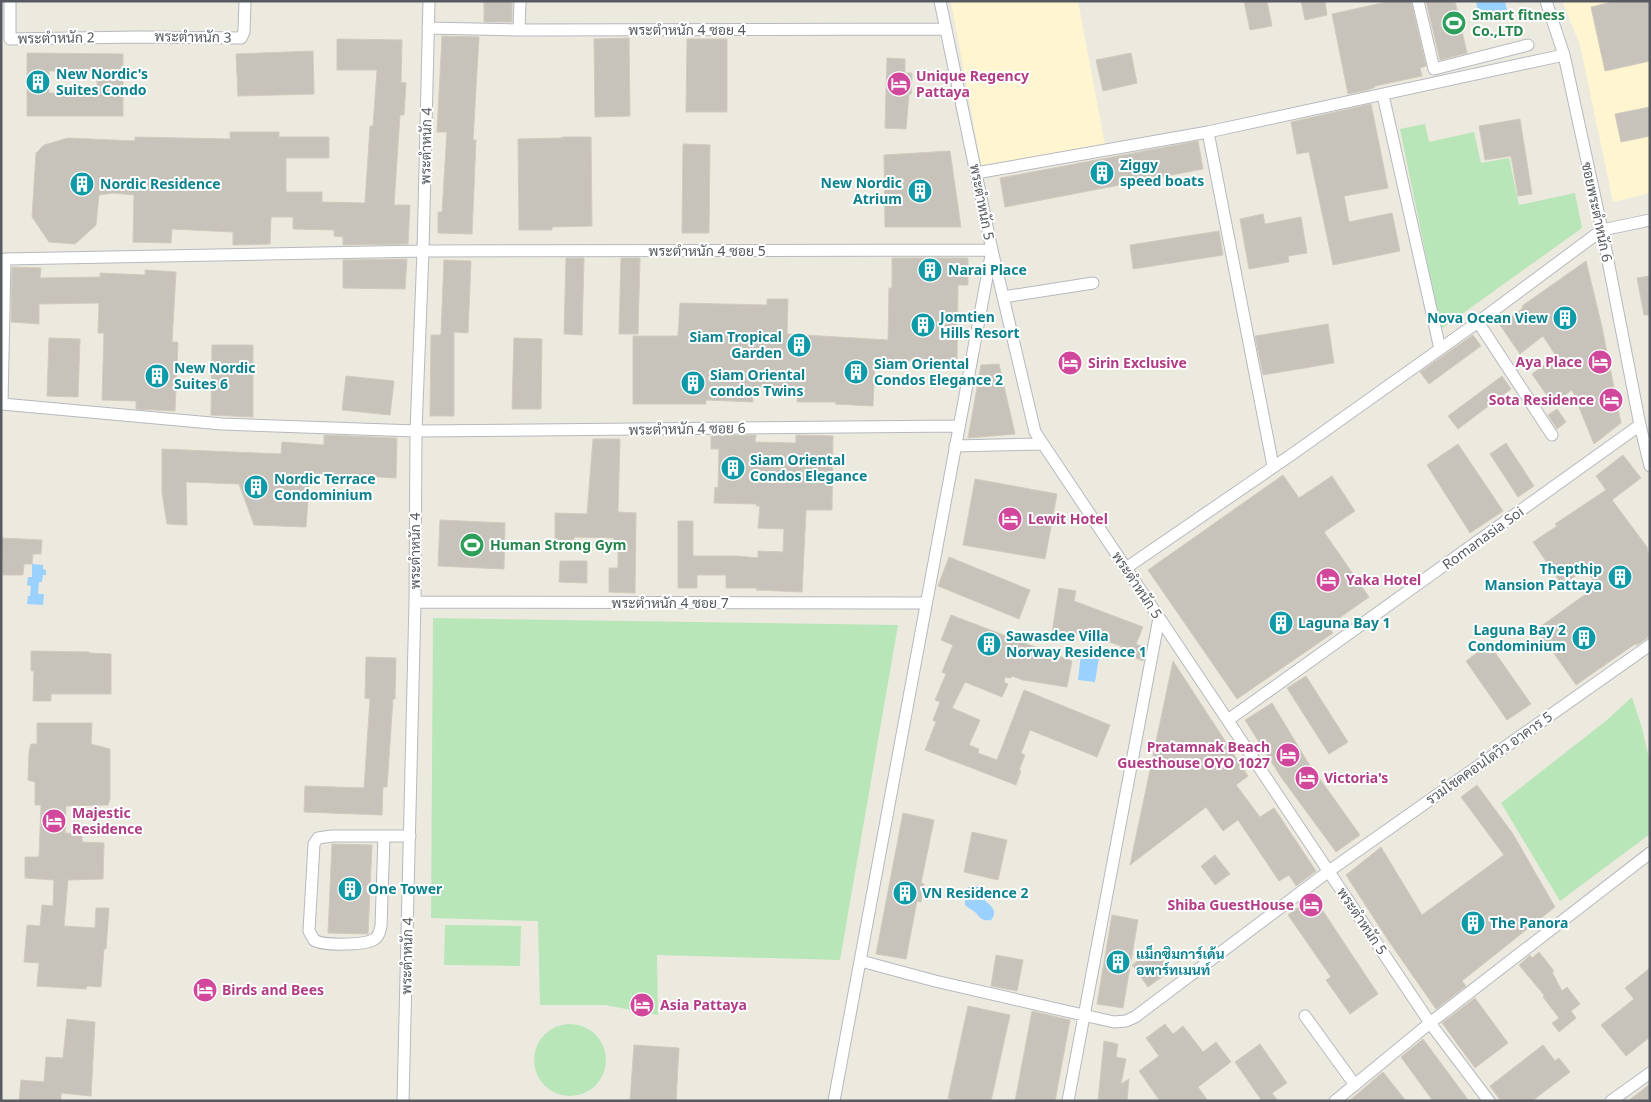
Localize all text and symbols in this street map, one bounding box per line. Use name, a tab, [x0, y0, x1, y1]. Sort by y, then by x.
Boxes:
place label: Smart fitness Co.,LTD	[1472, 5, 1565, 40]
sports icon: Smart fitness Co.,LTD	[1441, 10, 1467, 36]
street label: พระตำหนัก 4 ซอย 4	[628, 20, 746, 39]
street label: พระตำหนัก 3	[154, 26, 232, 47]
street label: พระตำหนัก 2	[17, 27, 95, 48]
place label: New Nordic's Suites Condo	[56, 64, 148, 99]
place label: Unique Regency Pattaya	[916, 66, 1029, 101]
building icon: New Nordic's Suites Condo	[25, 69, 51, 95]
hotel icon: Unique Regency Pattaya	[886, 71, 912, 97]
street label: พระตำหนัก 4	[415, 107, 436, 185]
place label: Ziggy speed boats	[1120, 155, 1204, 190]
building icon: Ziggy speed boats	[1089, 160, 1115, 186]
street label: ซอยพระตำหนัก 6	[1578, 160, 1617, 264]
street label: พระตำหนัก 5	[966, 162, 999, 242]
building icon: Nordic Residence	[69, 171, 95, 197]
place label: New Nordic Atrium	[821, 173, 902, 208]
place label: Nordic Residence	[100, 174, 221, 193]
building icon: New Nordic Atrium	[907, 178, 933, 204]
street label: พระตำหนัก 4 ซอย 5	[648, 241, 766, 260]
building icon: Narai Place	[917, 257, 943, 283]
place label: Narai Place	[948, 260, 1027, 279]
building icon: Nova Ocean View	[1552, 305, 1578, 331]
place label: Jomtien Hills Resort	[938, 307, 1020, 342]
place label: Nova Ocean View	[1427, 308, 1548, 327]
building icon: Jomtien Hills Resort	[910, 312, 936, 338]
place label: Siam Tropical Garden	[690, 327, 782, 362]
building icon: Siam Tropical Garden	[786, 332, 812, 358]
hotel icon: Aya Place	[1587, 349, 1613, 375]
hotel icon: Sirin Exclusive	[1057, 350, 1083, 376]
place label: Aya Place	[1515, 352, 1582, 371]
place label: Sirin Exclusive	[1088, 353, 1187, 372]
place label: Siam Oriental Condos Elegance 2	[874, 354, 1003, 389]
place label: New Nordic Suites 6	[174, 358, 255, 393]
building icon: Siam Oriental Condos Elegance 2	[843, 359, 869, 385]
building icon: New Nordic Suites 6	[144, 363, 170, 389]
place label: Siam Oriental condos Twins	[710, 365, 805, 400]
building icon: Siam Oriental condos Twins	[680, 370, 706, 396]
hotel icon: Sota Residence	[1598, 387, 1624, 413]
place label: Sota Residence	[1489, 390, 1594, 409]
street label: พระตำหนัก 4 ซอย 6	[628, 418, 746, 439]
place label: Siam Oriental Condos Elegance	[750, 450, 867, 485]
building icon: Siam Oriental Condos Elegance	[720, 455, 746, 481]
place label: Nordic Terrace Condominium	[274, 469, 376, 504]
building icon: Nordic Terrace Condominium	[243, 474, 269, 500]
street label: Romanasia Soi	[1438, 502, 1527, 574]
hotel icon: Lewit Hotel	[997, 506, 1023, 532]
place label: Lewit Hotel	[1028, 509, 1108, 528]
street label: พระตำหนัก 4	[405, 512, 424, 590]
sports icon: Human Strong Gym	[459, 532, 485, 558]
place label: Human Strong Gym	[490, 535, 626, 554]
street label: พระตำหนัก 5	[1108, 547, 1167, 622]
place label: Thepthip Mansion Pattaya	[1485, 559, 1602, 594]
building icon: Thepthip Mansion Pattaya	[1607, 564, 1633, 590]
hotel icon: Yaka Hotel	[1315, 567, 1341, 593]
place label: Yaka Hotel	[1346, 570, 1421, 589]
street label: พระตำหนัก 4 ซอย 7	[611, 593, 729, 612]
building icon: Laguna Bay 1	[1268, 610, 1294, 636]
place label: Laguna Bay 1	[1298, 613, 1391, 632]
place label: Laguna Bay 2 Condominium	[1468, 620, 1566, 655]
building icon: Laguna Bay 2 Condominium	[1571, 625, 1597, 651]
place label: Sawasdee Villa Norway Residence 1	[1006, 626, 1147, 661]
building icon: Sawasdee Villa Norway Residence 1	[976, 631, 1002, 657]
street label: รวมโชคคอนโดวิว อาคาร 5	[1422, 707, 1556, 809]
place label: Pratamnak Beach Guesthouse OYO 1027	[1117, 737, 1270, 772]
hotel icon: Pratamnak Beach Guesthouse OYO 1027	[1275, 742, 1301, 768]
hotel icon: Victoria's	[1294, 765, 1320, 791]
place label: Victoria's	[1324, 768, 1388, 787]
place label: Majestic Residence	[72, 803, 143, 838]
hotel icon: Majestic Residence	[41, 808, 67, 834]
building icon: One Tower	[337, 876, 363, 902]
place label: One Tower	[368, 879, 443, 898]
building icon: VN Residence 2	[892, 880, 918, 906]
place label: VN Residence 2	[922, 883, 1028, 902]
street label: พระตำหนัก 5	[1333, 883, 1392, 958]
hotel icon: Shiba GuestHouse	[1298, 892, 1324, 918]
place label: Shiba GuestHouse	[1167, 895, 1294, 914]
building icon: The Panora	[1460, 910, 1486, 936]
place label: The Panora	[1490, 913, 1568, 932]
street label: พระตำหนัก 4	[396, 917, 417, 995]
place label: แม็กซิมการ์เด้น อพาร์ทเมนท์	[1136, 944, 1225, 979]
building icon: แม็กซิมการ์เด้น อพาร์ทเมนท์	[1105, 949, 1131, 975]
hotel icon: Birds and Bees	[192, 977, 218, 1003]
place label: Birds and Bees	[222, 980, 324, 999]
hotel icon: Asia Pattaya	[629, 992, 655, 1018]
place label: Asia Pattaya	[660, 995, 747, 1014]

